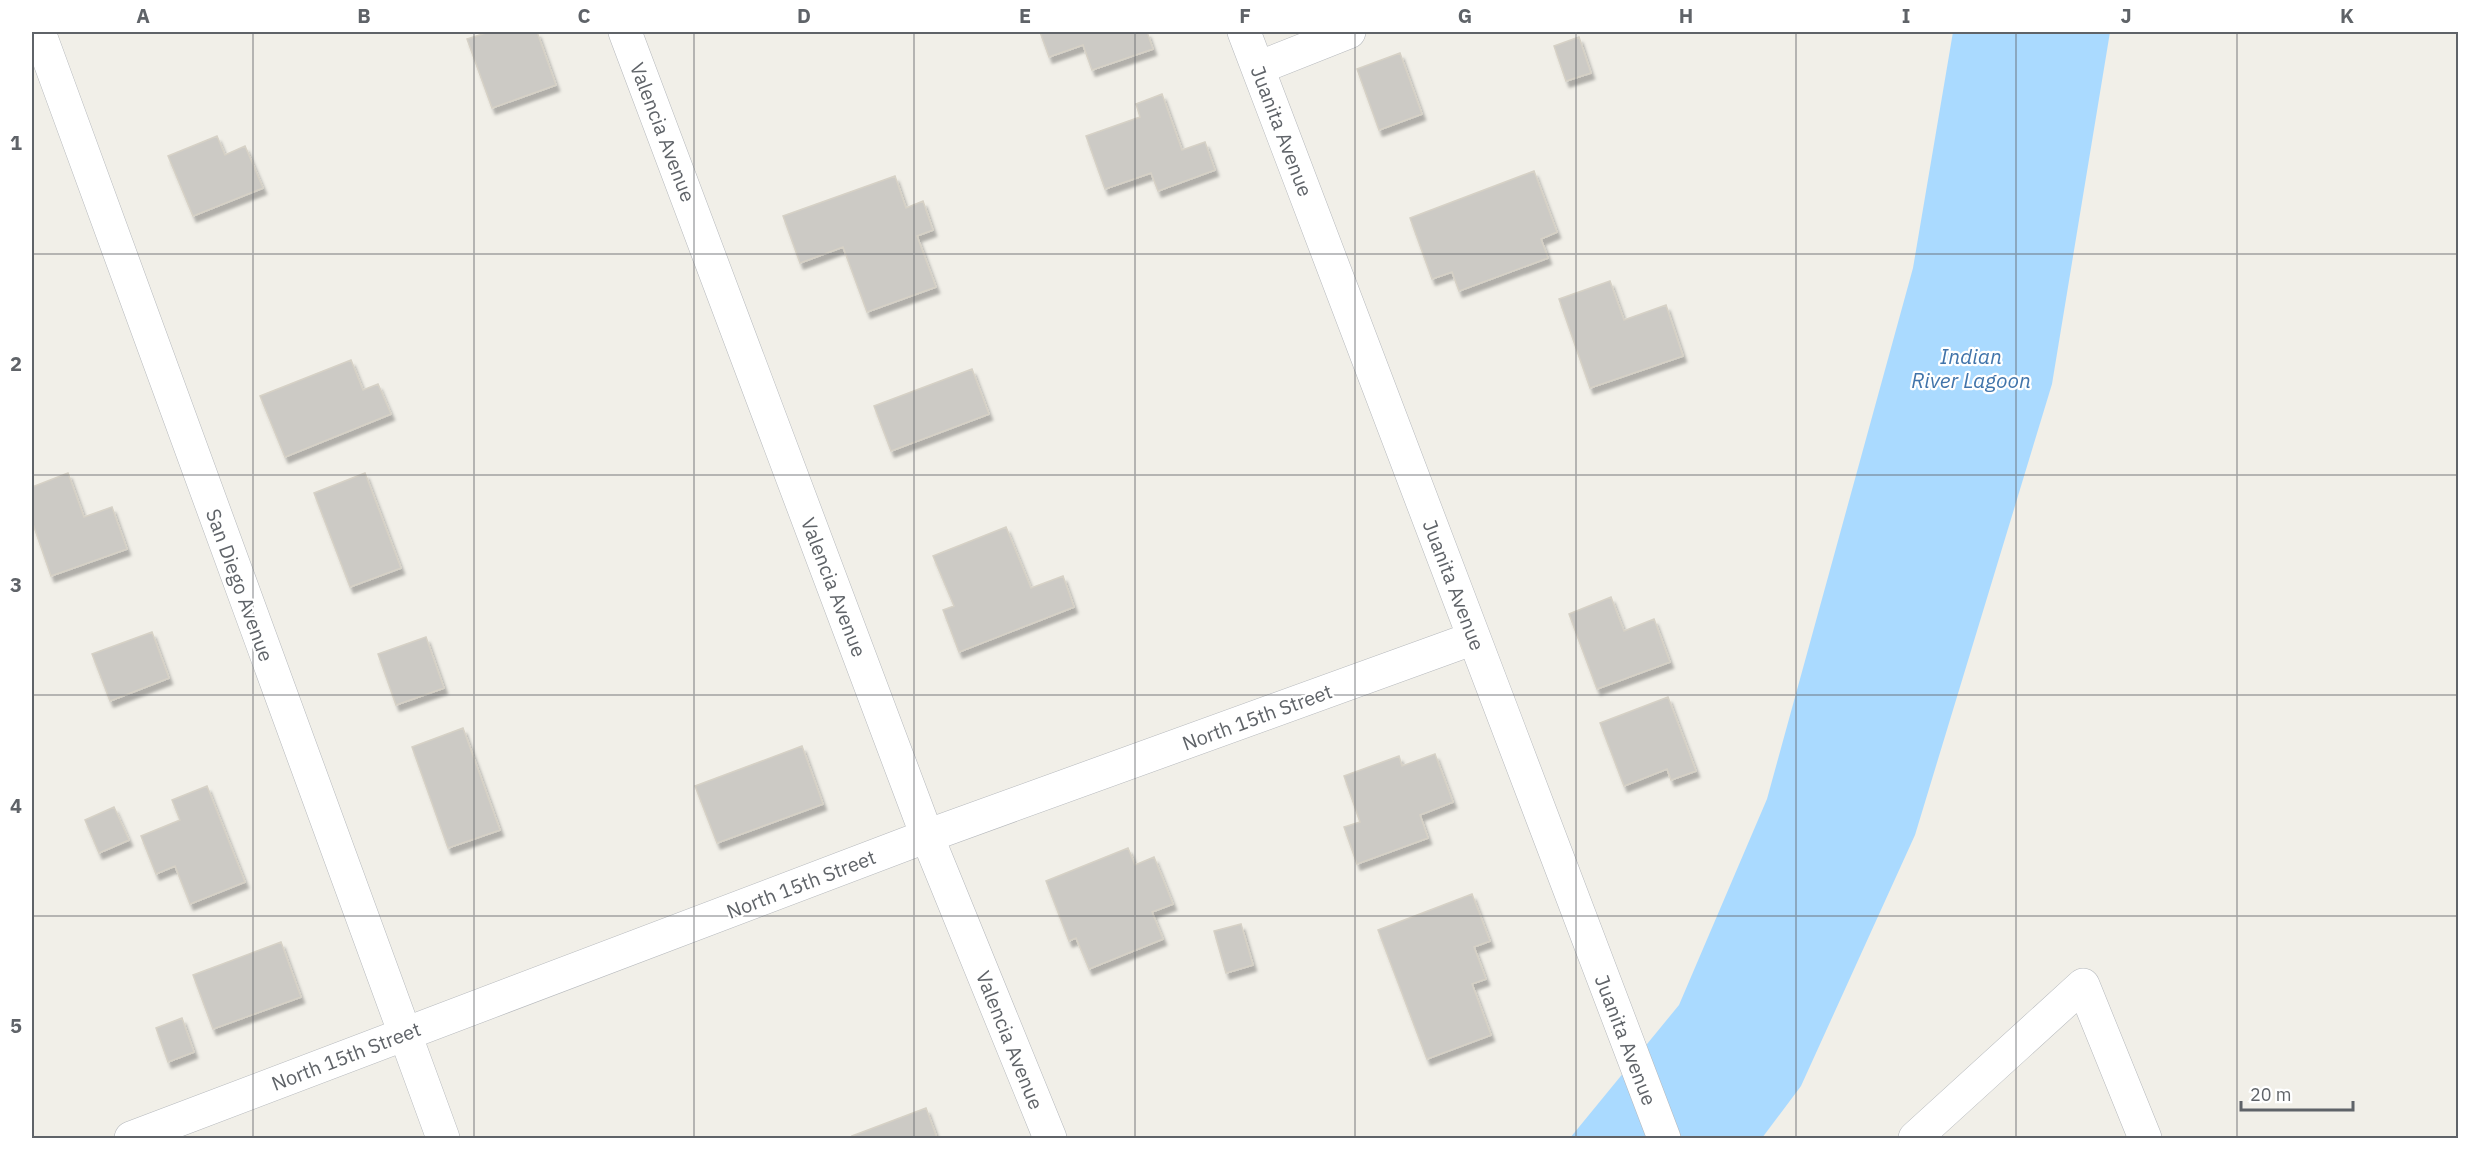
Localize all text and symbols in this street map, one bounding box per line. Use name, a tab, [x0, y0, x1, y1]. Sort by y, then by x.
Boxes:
text: A	[136, 2, 150, 29]
text: B	[357, 2, 371, 29]
text: C	[577, 2, 591, 29]
text: D	[797, 2, 811, 29]
text: E	[1019, 2, 1031, 29]
text: F	[1239, 2, 1251, 29]
text: G	[1458, 2, 1472, 29]
text: H	[1679, 2, 1693, 29]
text: I	[1902, 2, 1910, 29]
text: J	[2120, 2, 2132, 29]
text: K	[2340, 2, 2354, 29]
street label: Valencia Avenue	[624, 58, 702, 206]
street label: Juanita Avenue	[1245, 62, 1319, 200]
text: 1	[10, 129, 22, 156]
water label: Indian River Lagoon	[1911, 342, 2031, 394]
text: 2	[10, 350, 22, 377]
street label: San Diego Avenue	[200, 505, 280, 665]
street label: Valencia Avenue	[795, 513, 873, 661]
street label: Juanita Avenue	[1417, 516, 1491, 654]
text: 3	[10, 571, 22, 598]
street label: North 15th Street	[1178, 677, 1336, 757]
text: 4	[10, 792, 22, 819]
street label: North 15th Street	[722, 843, 880, 925]
street label: Valencia Avenue	[970, 967, 1050, 1113]
street label: Juanita Avenue	[1589, 971, 1663, 1109]
text: 5	[10, 1012, 22, 1039]
street label: North 15th Street	[267, 1015, 425, 1097]
scale bar	[2241, 1074, 2354, 1112]
text: 20 m	[2250, 1083, 2292, 1106]

